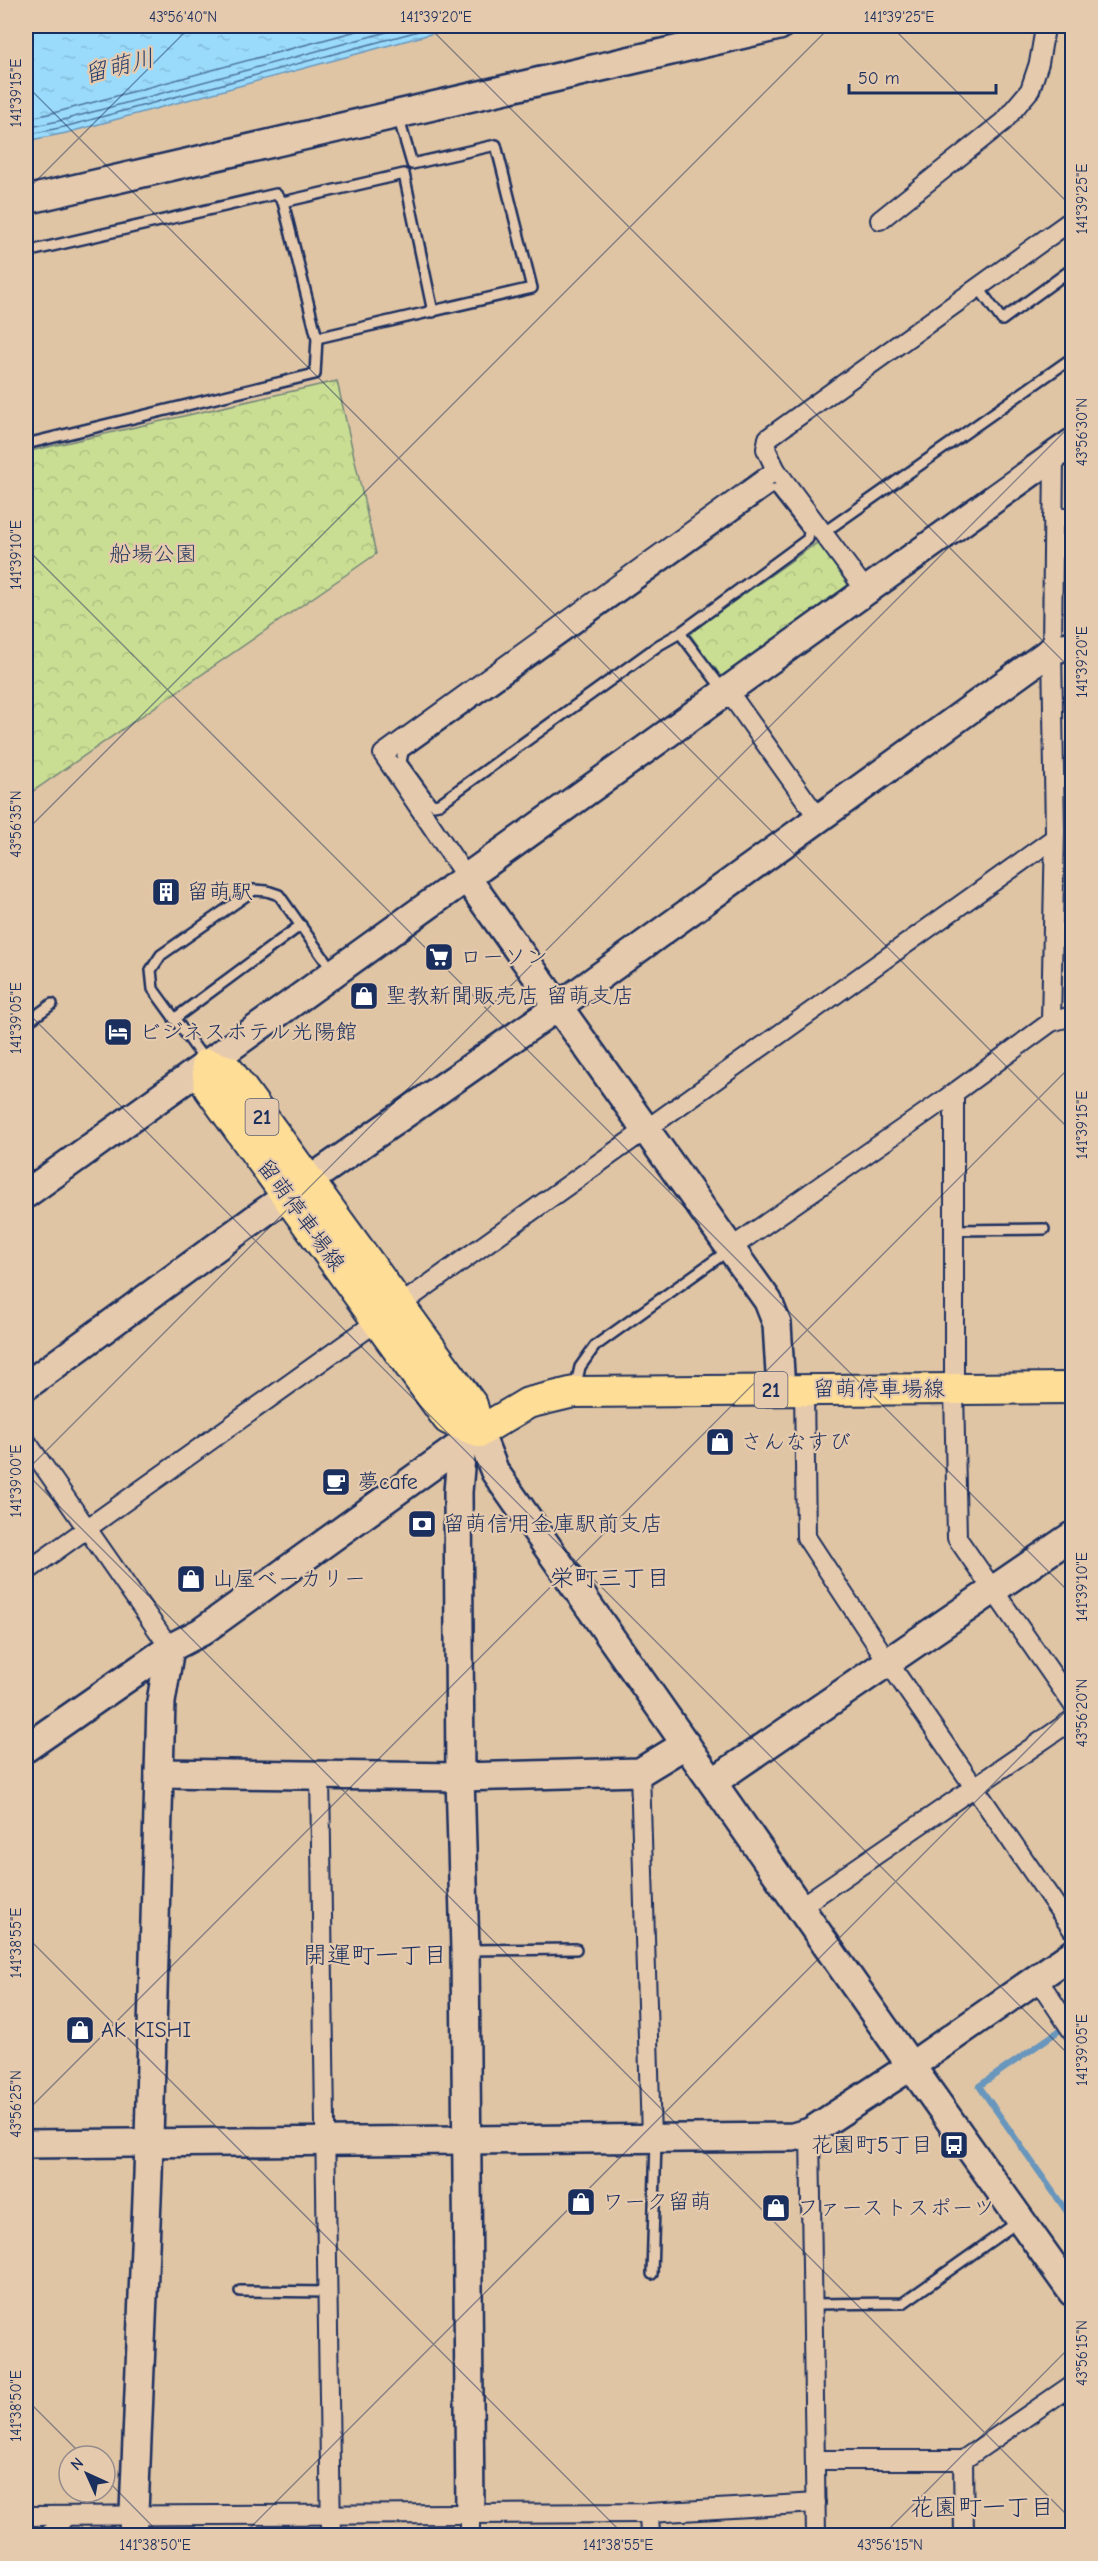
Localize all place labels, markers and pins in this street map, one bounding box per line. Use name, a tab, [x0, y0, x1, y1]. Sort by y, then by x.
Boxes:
building icon: 留萌駅	[150, 876, 182, 908]
place label: 留萌駅	[187, 879, 253, 905]
supermarket icon: ローソン	[423, 941, 455, 973]
place label: ローソン	[460, 944, 548, 970]
shop icon: 聖教新聞販売店 留萌支店	[348, 980, 380, 1012]
place label: 聖教新聞販売店 留萌支店	[385, 983, 634, 1009]
hotel icon: ビジネスホテル光陽館	[102, 1016, 134, 1048]
place label: ビジネスホテル光陽館	[139, 1019, 357, 1045]
shop icon: さんなすび	[704, 1426, 736, 1458]
place label: さんなすび	[741, 1429, 851, 1455]
cafe icon: 夢cafe	[320, 1466, 352, 1498]
place label: 夢cafe	[357, 1469, 418, 1495]
bank icon: 留萌信用金庫駅前支店	[406, 1508, 438, 1540]
place label: 留萌信用金庫駅前支店	[443, 1511, 663, 1537]
shop icon: 山屋ベーカリー	[175, 1563, 207, 1595]
place label: 山屋ベーカリー	[212, 1566, 366, 1592]
shop icon: AK KISHI	[64, 2014, 96, 2046]
place label: AK KISHI	[101, 2017, 191, 2043]
bus stop icon: 花園町5丁目	[938, 2129, 970, 2161]
place label: 花園町5丁目	[811, 2132, 933, 2158]
shop icon: ワーク留萌	[565, 2186, 597, 2218]
place label: ワーク留萌	[602, 2189, 712, 2215]
shop icon: ファーストスポーツ	[760, 2192, 792, 2224]
place label: ファーストスポーツ	[797, 2195, 995, 2221]

